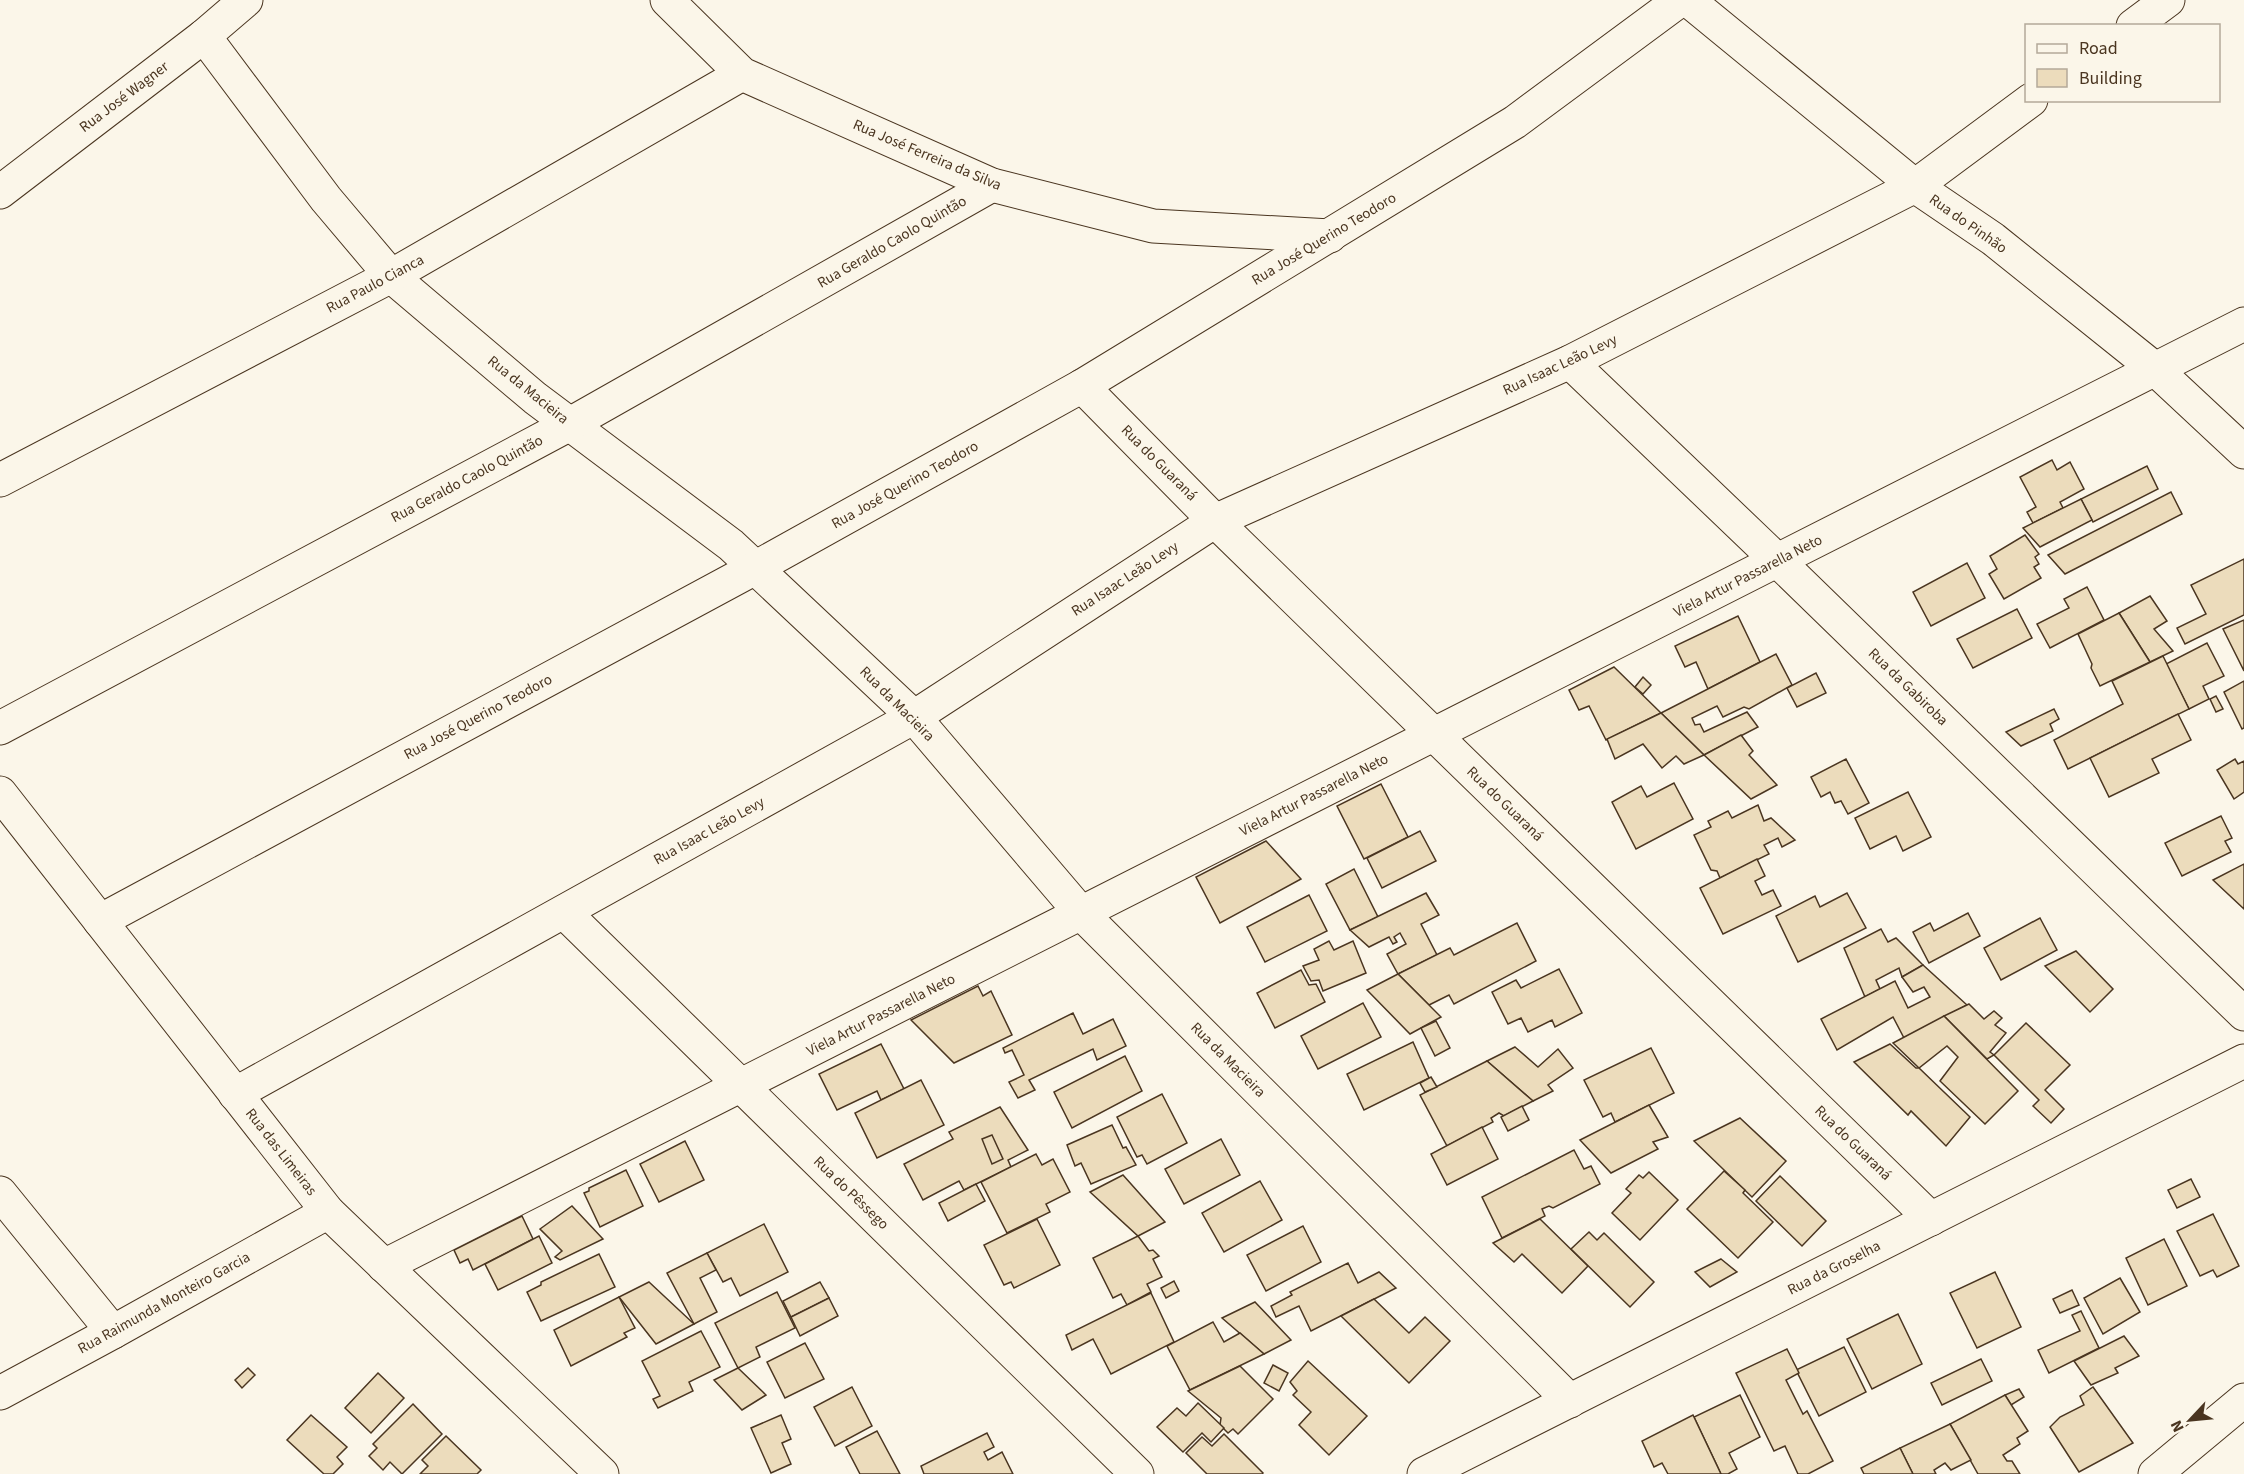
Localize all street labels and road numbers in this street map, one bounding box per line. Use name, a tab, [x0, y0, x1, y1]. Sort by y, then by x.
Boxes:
street label: Rua José Wagner	[75, 56, 174, 138]
street label: Rua José Ferreira da Silva	[850, 114, 1004, 196]
street label: Rua José Querino Teodoro	[1248, 187, 1400, 291]
street label: Rua do Pinhão	[1925, 189, 2011, 259]
street label: Rua Geraldo Caolo Quintão	[813, 191, 971, 293]
street label: Rua Paulo Cianca	[322, 249, 428, 319]
street label: Rua Isaac Leão Levy	[1499, 329, 1621, 401]
street label: Rua da Macieira	[483, 351, 573, 429]
street label: Rua do Guaraná	[1116, 420, 1202, 506]
street label: Rua Geraldo Caolo Quintão	[387, 430, 547, 528]
street label: Rua José Querino Teodoro	[828, 436, 982, 534]
street label: Viela Artur Passarella Neto	[1670, 529, 1826, 623]
street label: Rua Isaac Leão Levy	[1067, 536, 1183, 622]
street label: Rua da Gabiroba	[1863, 643, 1953, 731]
street label: Rua da Macieira	[855, 662, 939, 746]
street label: Rua José Querino Teodoro	[400, 669, 556, 765]
street label: Viela Artur Passarella Neto	[1236, 748, 1392, 842]
street label: Rua do Guaraná	[1462, 762, 1548, 846]
street label: Rua Isaac Leão Levy	[650, 792, 768, 870]
street label: Viela Artur Passarella Neto	[803, 968, 959, 1062]
street label: Rua da Macieira	[1186, 1018, 1270, 1102]
street label: Rua do Guaraná	[1810, 1101, 1896, 1185]
street label: Rua das Limeiras	[240, 1104, 322, 1200]
street label: Rua do Pêssego	[809, 1152, 893, 1234]
street label: Rua da Groselha	[1784, 1236, 1884, 1300]
street label: Rua Raimunda Monteiro Garcia	[74, 1247, 254, 1359]

